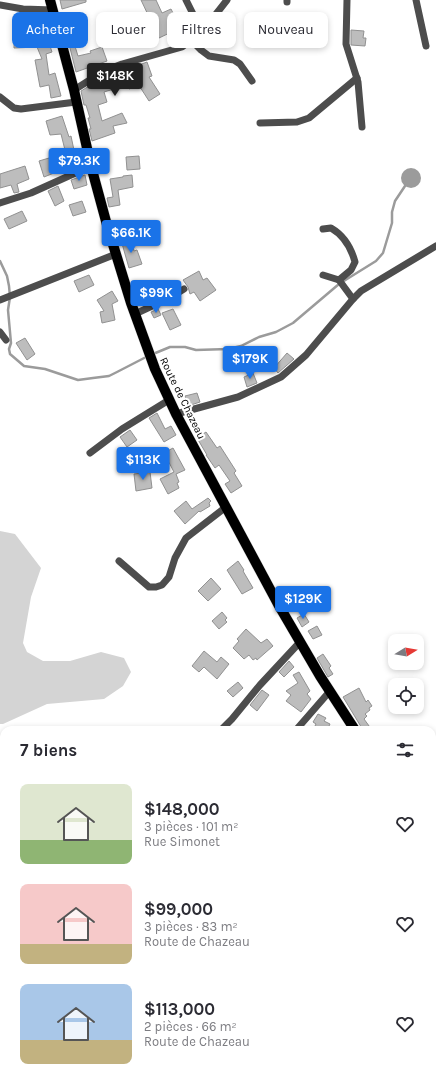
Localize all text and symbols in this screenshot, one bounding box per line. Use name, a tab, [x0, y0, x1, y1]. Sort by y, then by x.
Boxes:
chip: Acheter	[12, 12, 88, 48]
chip: Louer	[96, 12, 159, 48]
chip: Filtres	[167, 12, 236, 48]
chip: Nouveau	[244, 12, 328, 48]
pin: $148K	[87, 63, 143, 97]
text: $148K	[96, 68, 134, 83]
pin: $79.3K	[46, 148, 112, 182]
text: $79.3K	[58, 153, 100, 168]
pin: $66.1K	[98, 220, 164, 254]
text: $66.1K	[111, 225, 151, 240]
pin: $99K	[132, 280, 180, 314]
text: $99K	[139, 285, 173, 300]
pin: $179K	[222, 346, 278, 380]
text: $179K	[232, 351, 268, 366]
street label: Route de Chazeau	[157, 355, 208, 441]
pin: $113K	[115, 447, 171, 481]
text: $113K	[126, 452, 160, 467]
pin: $129K	[275, 586, 331, 620]
text: $129K	[284, 591, 322, 606]
north arrow	[388, 634, 424, 670]
map controls	[388, 634, 424, 714]
button: locate	[388, 678, 424, 714]
icon: filters	[394, 739, 416, 761]
text: 7 biens	[20, 740, 77, 760]
text: $148,000	[144, 799, 219, 819]
icon: home	[52, 800, 100, 848]
icon: heart	[394, 813, 416, 835]
text: 3 pièces · 101 m²	[144, 819, 238, 834]
text: Rue Simonet	[144, 834, 220, 849]
text: $99,000	[144, 899, 213, 919]
icon: home	[52, 900, 100, 948]
icon: heart	[394, 913, 416, 935]
text: 3 pièces · 83 m²	[144, 919, 238, 934]
text: Route de Chazeau	[144, 934, 250, 949]
text: $113,000	[144, 999, 215, 1019]
icon: home	[52, 1000, 100, 1048]
icon: heart	[394, 1013, 416, 1035]
text: 2 pièces · 66 m²	[144, 1019, 237, 1034]
text: Route de Chazeau	[144, 1034, 250, 1049]

